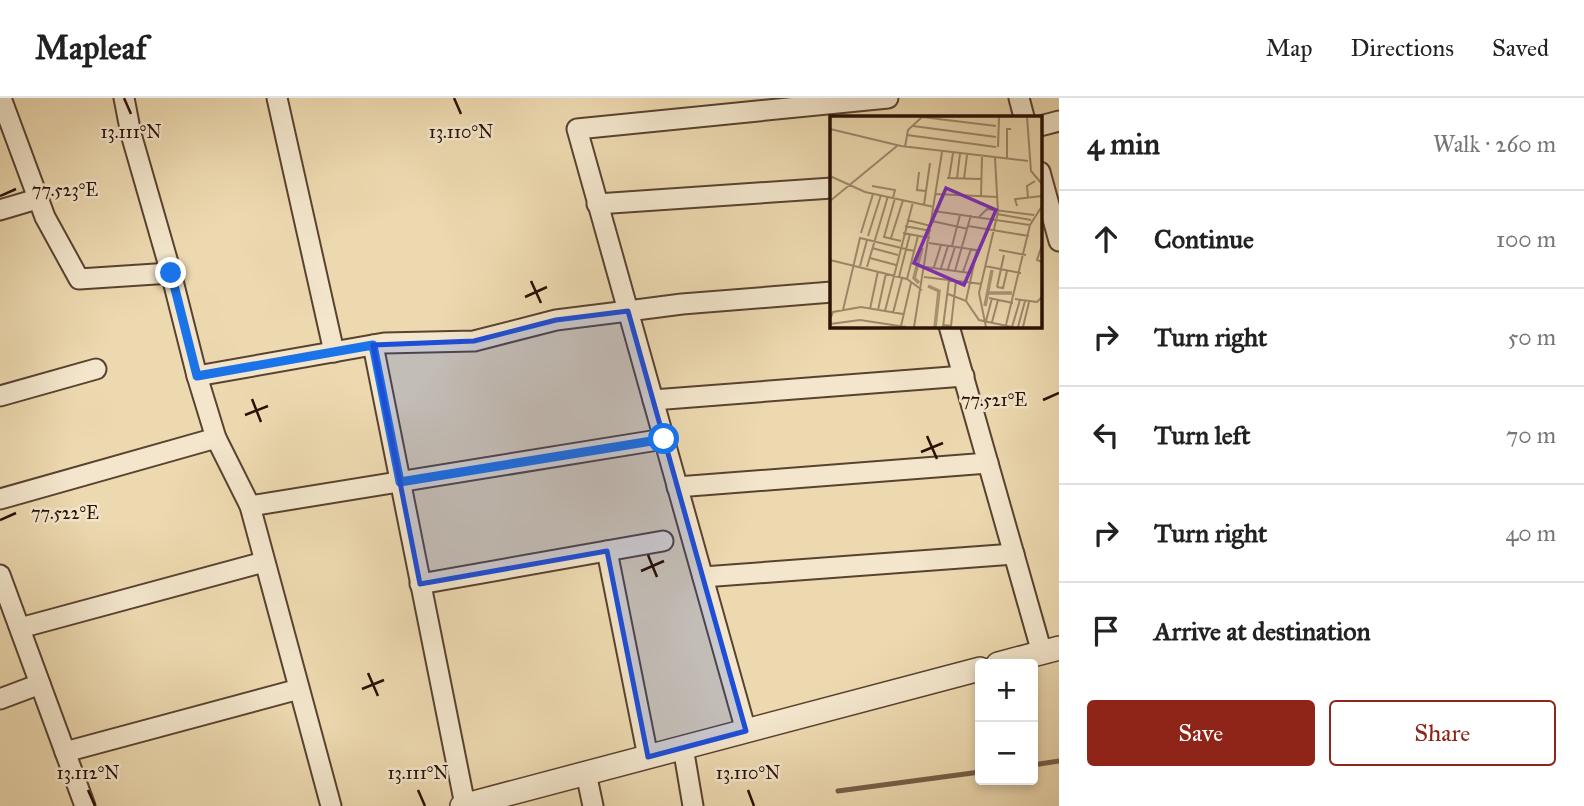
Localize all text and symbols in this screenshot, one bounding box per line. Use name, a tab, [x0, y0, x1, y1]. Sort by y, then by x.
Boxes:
text: Mapleaf	[35, 28, 147, 68]
text: Map	[1266, 33, 1313, 63]
text: Directions	[1351, 33, 1454, 63]
text: Saved	[1492, 33, 1549, 63]
inset map	[830, 116, 1042, 327]
text: 13.111°N	[100, 121, 162, 143]
text: 13.110°N	[429, 121, 493, 143]
text: 4 min	[1087, 126, 1160, 162]
text: Walk · 260 m	[1433, 130, 1556, 158]
text: 77.523°E	[32, 179, 98, 201]
icon: ahead	[1087, 220, 1125, 258]
text: Continue	[1154, 223, 1254, 255]
text: 100 m	[1496, 225, 1556, 253]
route end	[155, 257, 186, 288]
icon: right	[1087, 318, 1125, 356]
text: Turn right	[1154, 321, 1267, 353]
text: 50 m	[1508, 323, 1556, 351]
text: 77.521°E	[961, 389, 1027, 411]
icon: left	[1087, 416, 1125, 454]
text: Turn left	[1154, 419, 1250, 451]
text: 70 m	[1506, 421, 1556, 449]
route start	[648, 423, 679, 454]
text: 77.522°E	[31, 502, 99, 524]
icon: right	[1087, 514, 1125, 552]
text: Turn right	[1154, 517, 1267, 549]
text: 40 m	[1506, 519, 1556, 547]
icon: arrive	[1087, 612, 1125, 650]
text: Arrive at destination	[1154, 615, 1371, 647]
map controls	[975, 659, 1038, 785]
button: +	[975, 659, 1038, 722]
button: Save	[1087, 700, 1315, 766]
button: Share	[1329, 700, 1556, 766]
button: −	[975, 722, 1038, 785]
text: 13.112°N	[57, 762, 119, 784]
text: 13.111°N	[387, 762, 449, 784]
text: 13.110°N	[716, 762, 780, 784]

